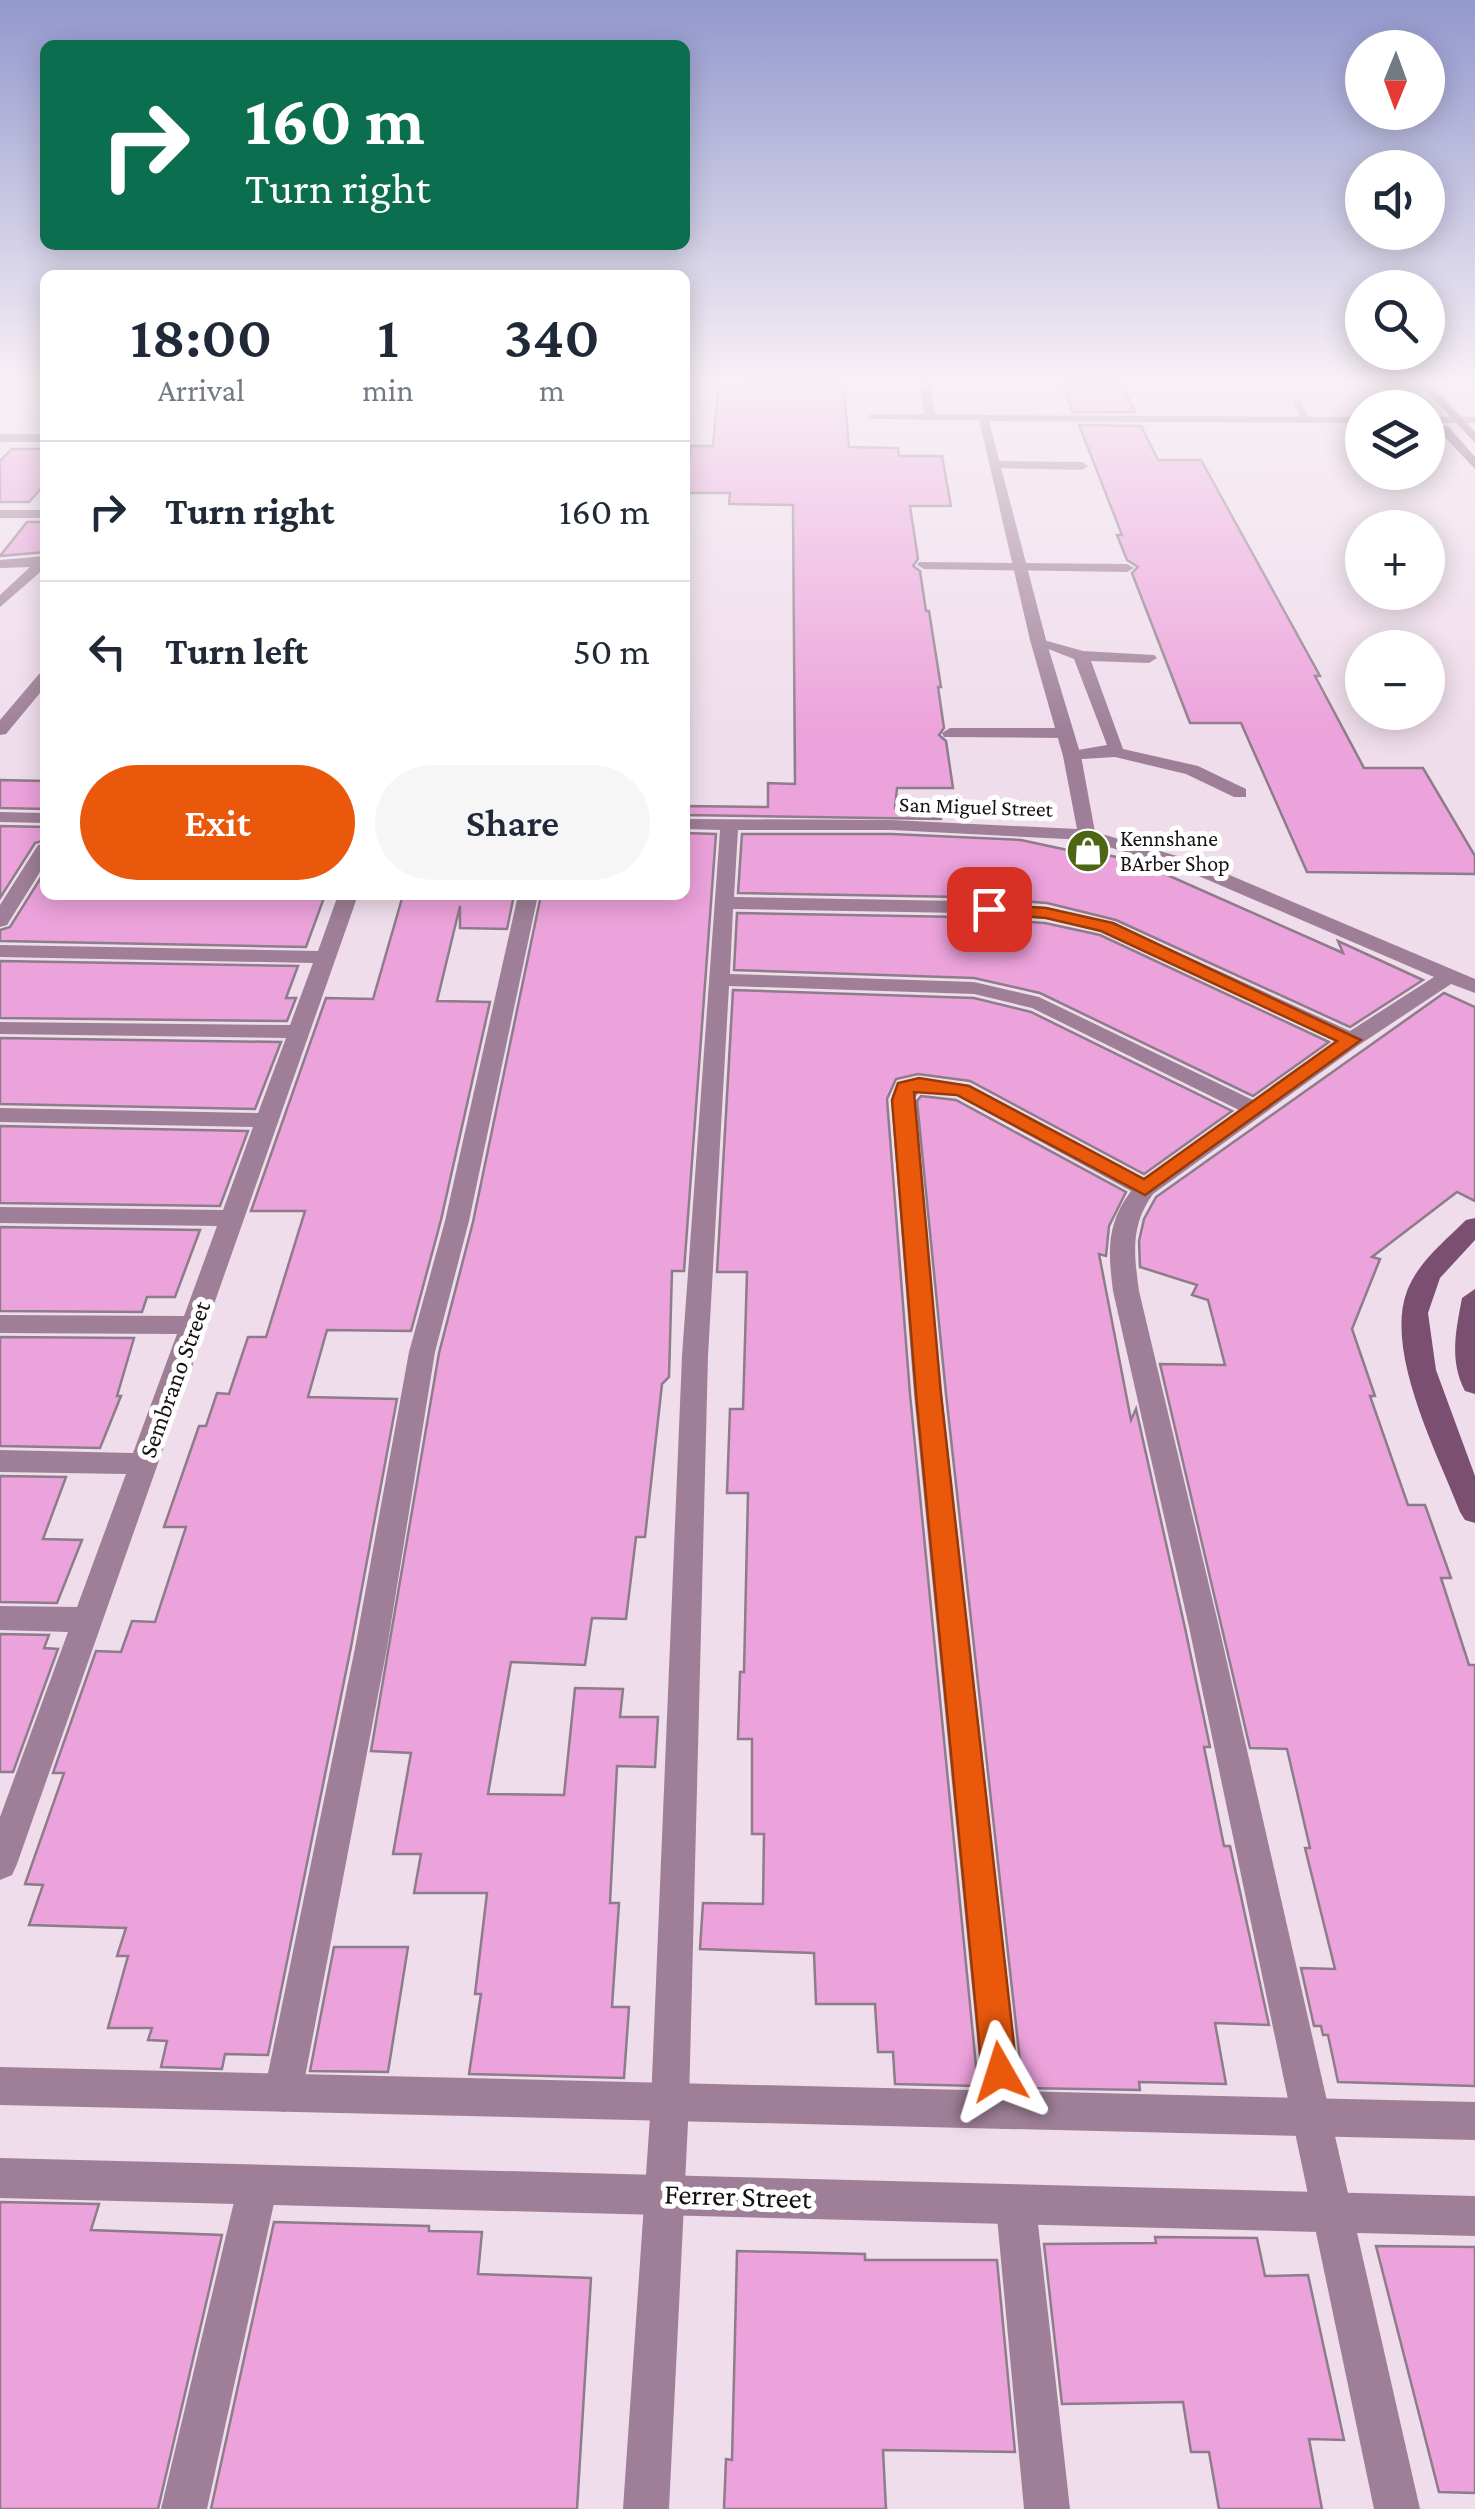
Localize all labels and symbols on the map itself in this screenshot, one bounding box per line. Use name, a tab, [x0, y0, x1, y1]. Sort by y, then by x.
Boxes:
north arrow	[1345, 30, 1445, 130]
street label: San Miguel Street	[899, 791, 1054, 822]
place label: Kennshane BArber Shop	[1120, 826, 1230, 876]
shop icon: Kennshane BArber Shop	[1065, 828, 1111, 874]
pin	[947, 867, 1032, 952]
street label: Sembrano Street	[134, 1297, 216, 1461]
position arrow	[948, 2020, 1052, 2124]
street label: Ferrer Street	[664, 2176, 813, 2215]

